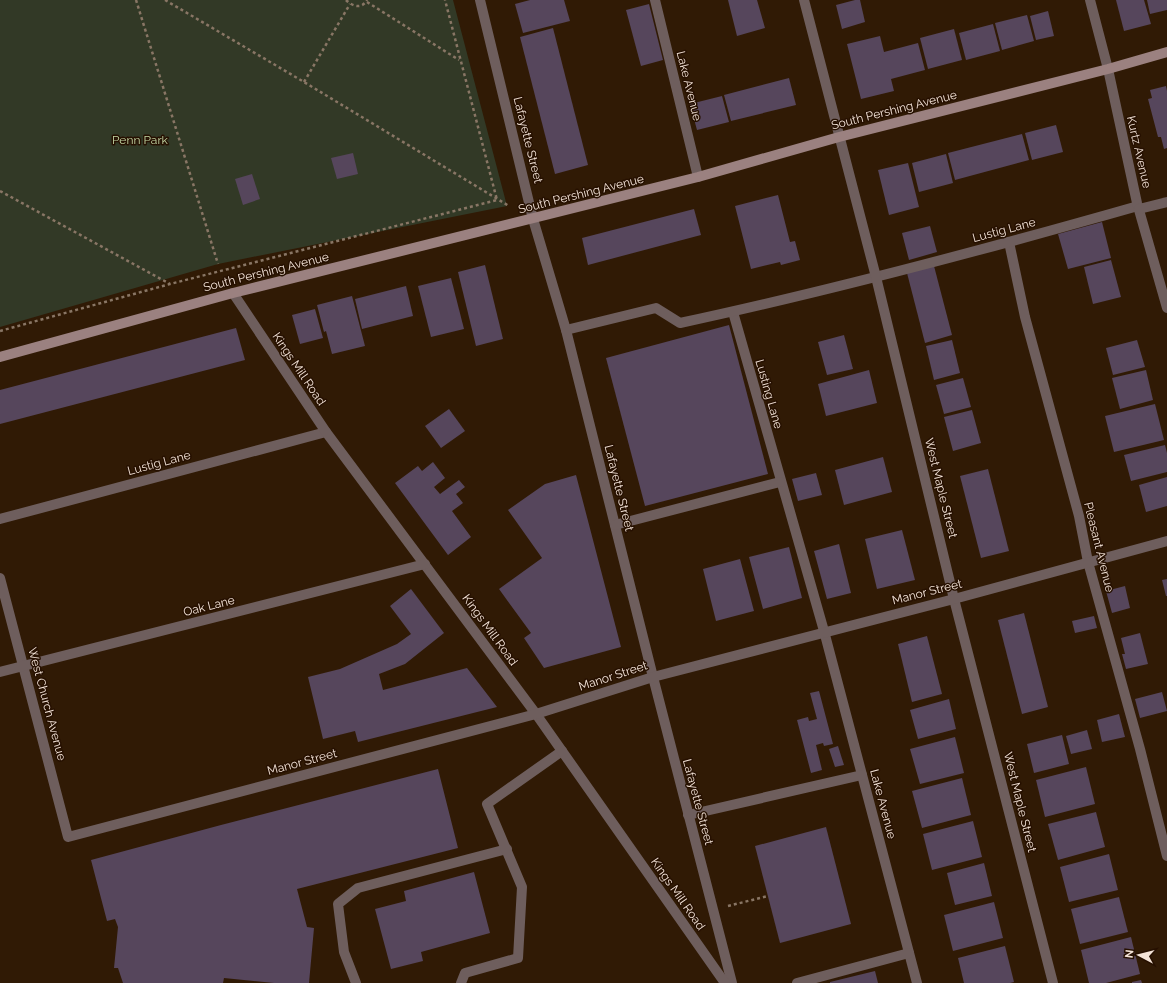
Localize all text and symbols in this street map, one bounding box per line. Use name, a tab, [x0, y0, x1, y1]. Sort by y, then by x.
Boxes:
street label: Lake Avenue	[674, 50, 704, 122]
street label: South Pershing Avenue	[830, 88, 958, 132]
street label: Lafayette Street	[511, 95, 545, 185]
street label: Kurtz Avenue	[1124, 115, 1154, 189]
park label: Penn Park	[112, 133, 169, 147]
street label: South Pershing Avenue	[517, 172, 645, 216]
street label: Lustig Lane	[971, 215, 1037, 245]
street label: South Pershing Avenue	[202, 250, 330, 294]
street label: Kings Mill Road	[270, 330, 328, 408]
street label: Lusting Lane	[752, 358, 786, 430]
street label: West Maple Street	[922, 436, 960, 540]
street label: Lafayette Street	[602, 443, 636, 533]
street label: Lustig Lane	[126, 448, 192, 478]
street label: Pleasant Avenue	[1081, 500, 1117, 594]
street label: Manor Street	[891, 577, 963, 607]
street label: Kings Mill Road	[459, 592, 521, 668]
street label: Oak Lane	[182, 593, 236, 619]
street label: West Church Avenue	[25, 646, 69, 762]
street label: Manor Street	[577, 658, 649, 694]
street label: Manor Street	[266, 746, 338, 778]
street label: West Maple Street	[1001, 750, 1039, 854]
street label: Lafayette Street	[680, 758, 716, 846]
street label: Lake Avenue	[867, 768, 899, 840]
street label: Kings Mill Road	[648, 855, 708, 933]
north arrow	[1119, 935, 1159, 975]
text: N	[1123, 949, 1137, 959]

